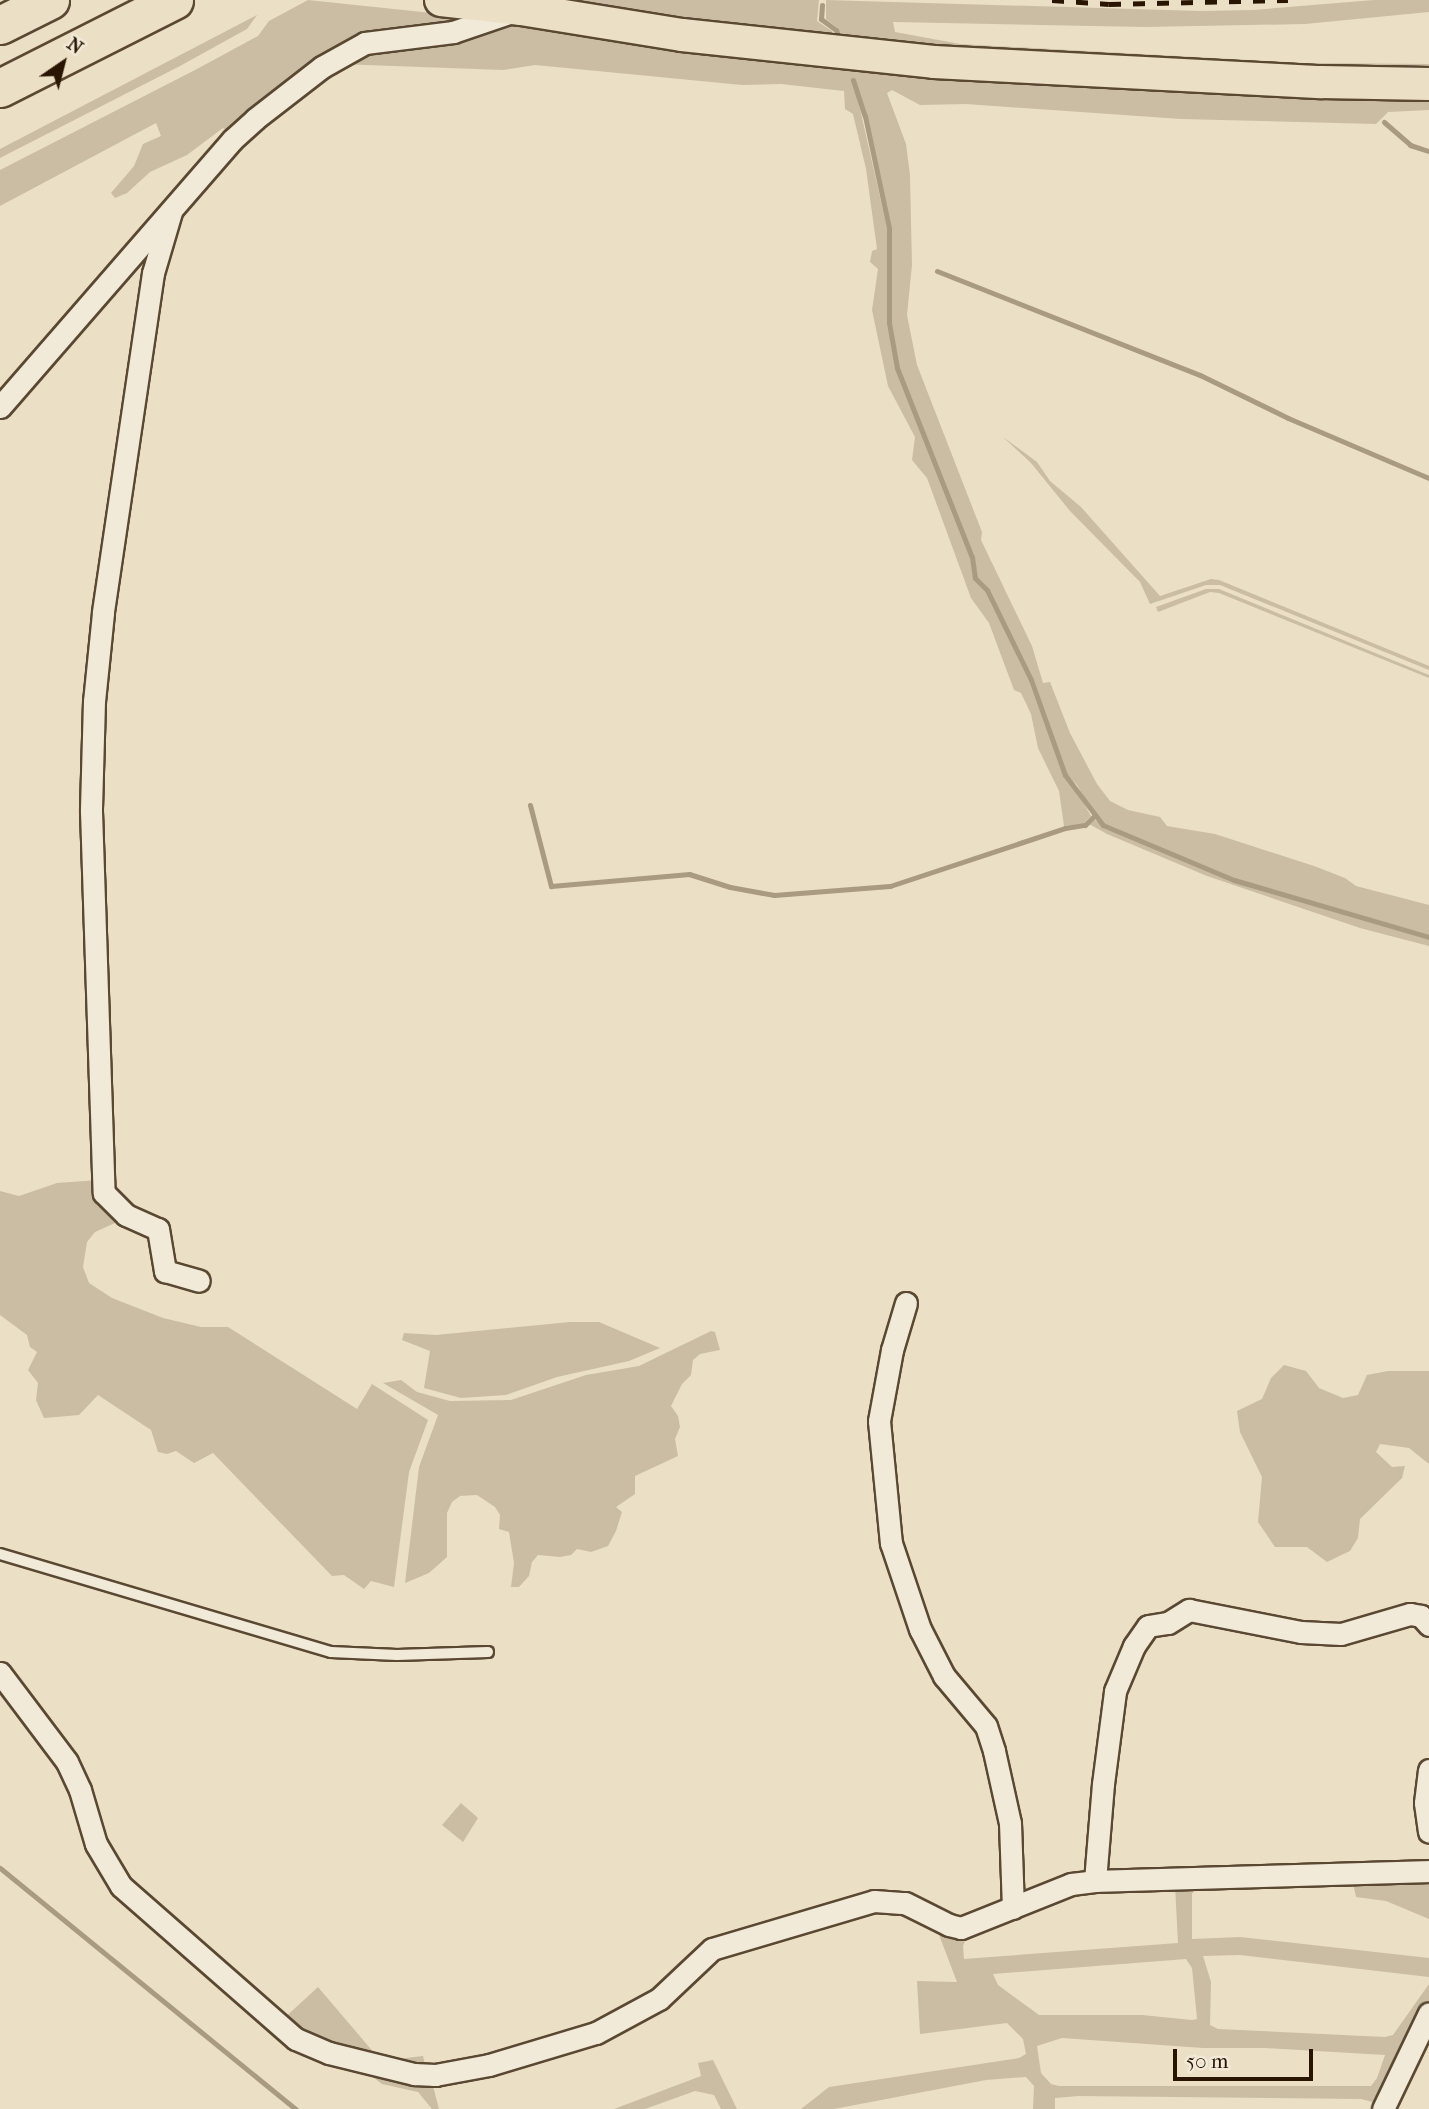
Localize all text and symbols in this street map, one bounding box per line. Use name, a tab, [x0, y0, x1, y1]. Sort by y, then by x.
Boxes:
north arrow	[28, 28, 98, 98]
text: N	[63, 33, 87, 59]
scale bar	[1177, 2036, 1317, 2080]
text: 50 m	[1186, 2049, 1229, 2073]

